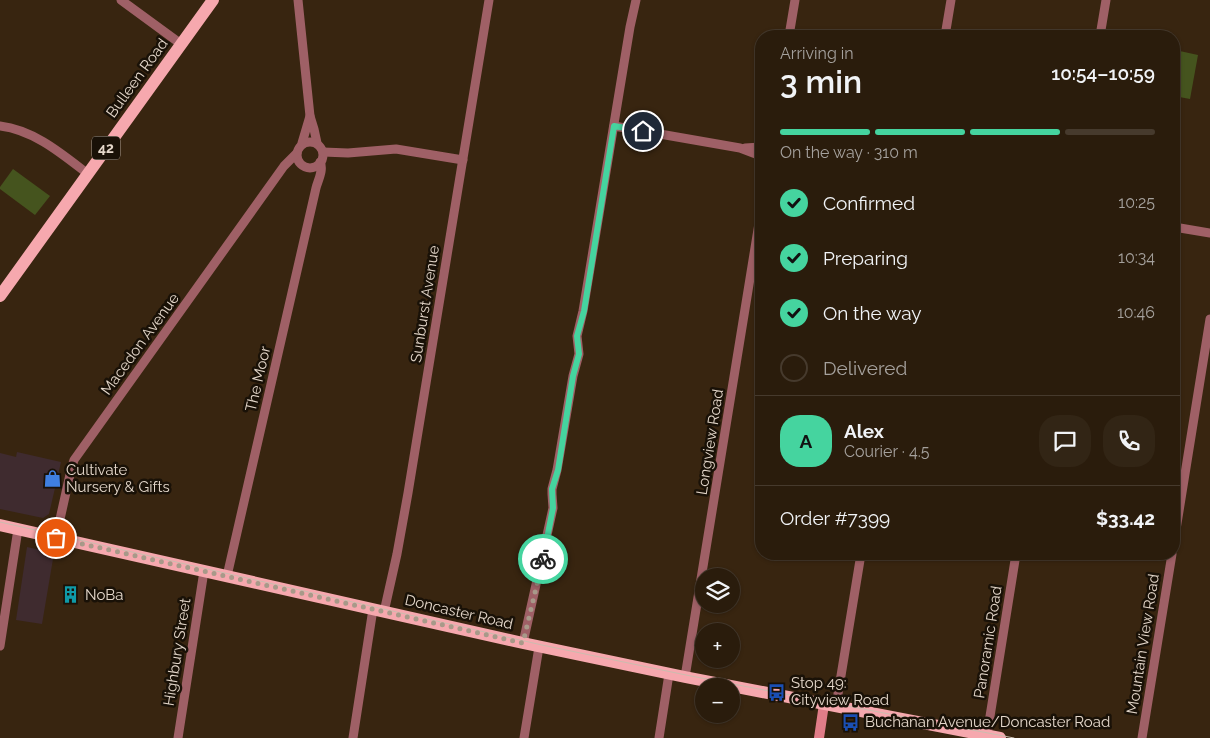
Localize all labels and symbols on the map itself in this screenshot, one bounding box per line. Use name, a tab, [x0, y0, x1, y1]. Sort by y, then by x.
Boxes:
street label: Bulleen Road	[102, 35, 172, 121]
pin	[622, 110, 664, 152]
road number: 42	[92, 136, 120, 160]
street label: Sunburst Avenue	[407, 244, 443, 364]
street label: Macedon Avenue	[97, 290, 183, 398]
street label: The Moor	[242, 344, 274, 414]
street label: Longview Road	[693, 388, 727, 496]
place label: Cultivate Nursery & Gifts	[66, 461, 170, 496]
shop icon: Cultivate Nursery & Gifts	[42, 469, 62, 489]
pin	[35, 517, 77, 559]
courier	[518, 534, 568, 584]
street label: Mountain View Road	[1123, 573, 1163, 715]
street label: Panoramic Road	[970, 584, 1006, 700]
building icon: NoBa	[61, 585, 81, 605]
place label: NoBa	[85, 586, 123, 604]
street label: Doncaster Road	[403, 591, 515, 633]
street label: Highbury Street	[160, 597, 194, 707]
place label: Stop 49: Cityview Road	[791, 674, 889, 709]
bus stop icon: Stop 49: Cityview Road	[767, 682, 787, 702]
bus stop icon: Buchanan Avenue/Doncaster Road	[841, 712, 861, 732]
place label: Buchanan Avenue/Doncaster Road	[865, 713, 1110, 731]

